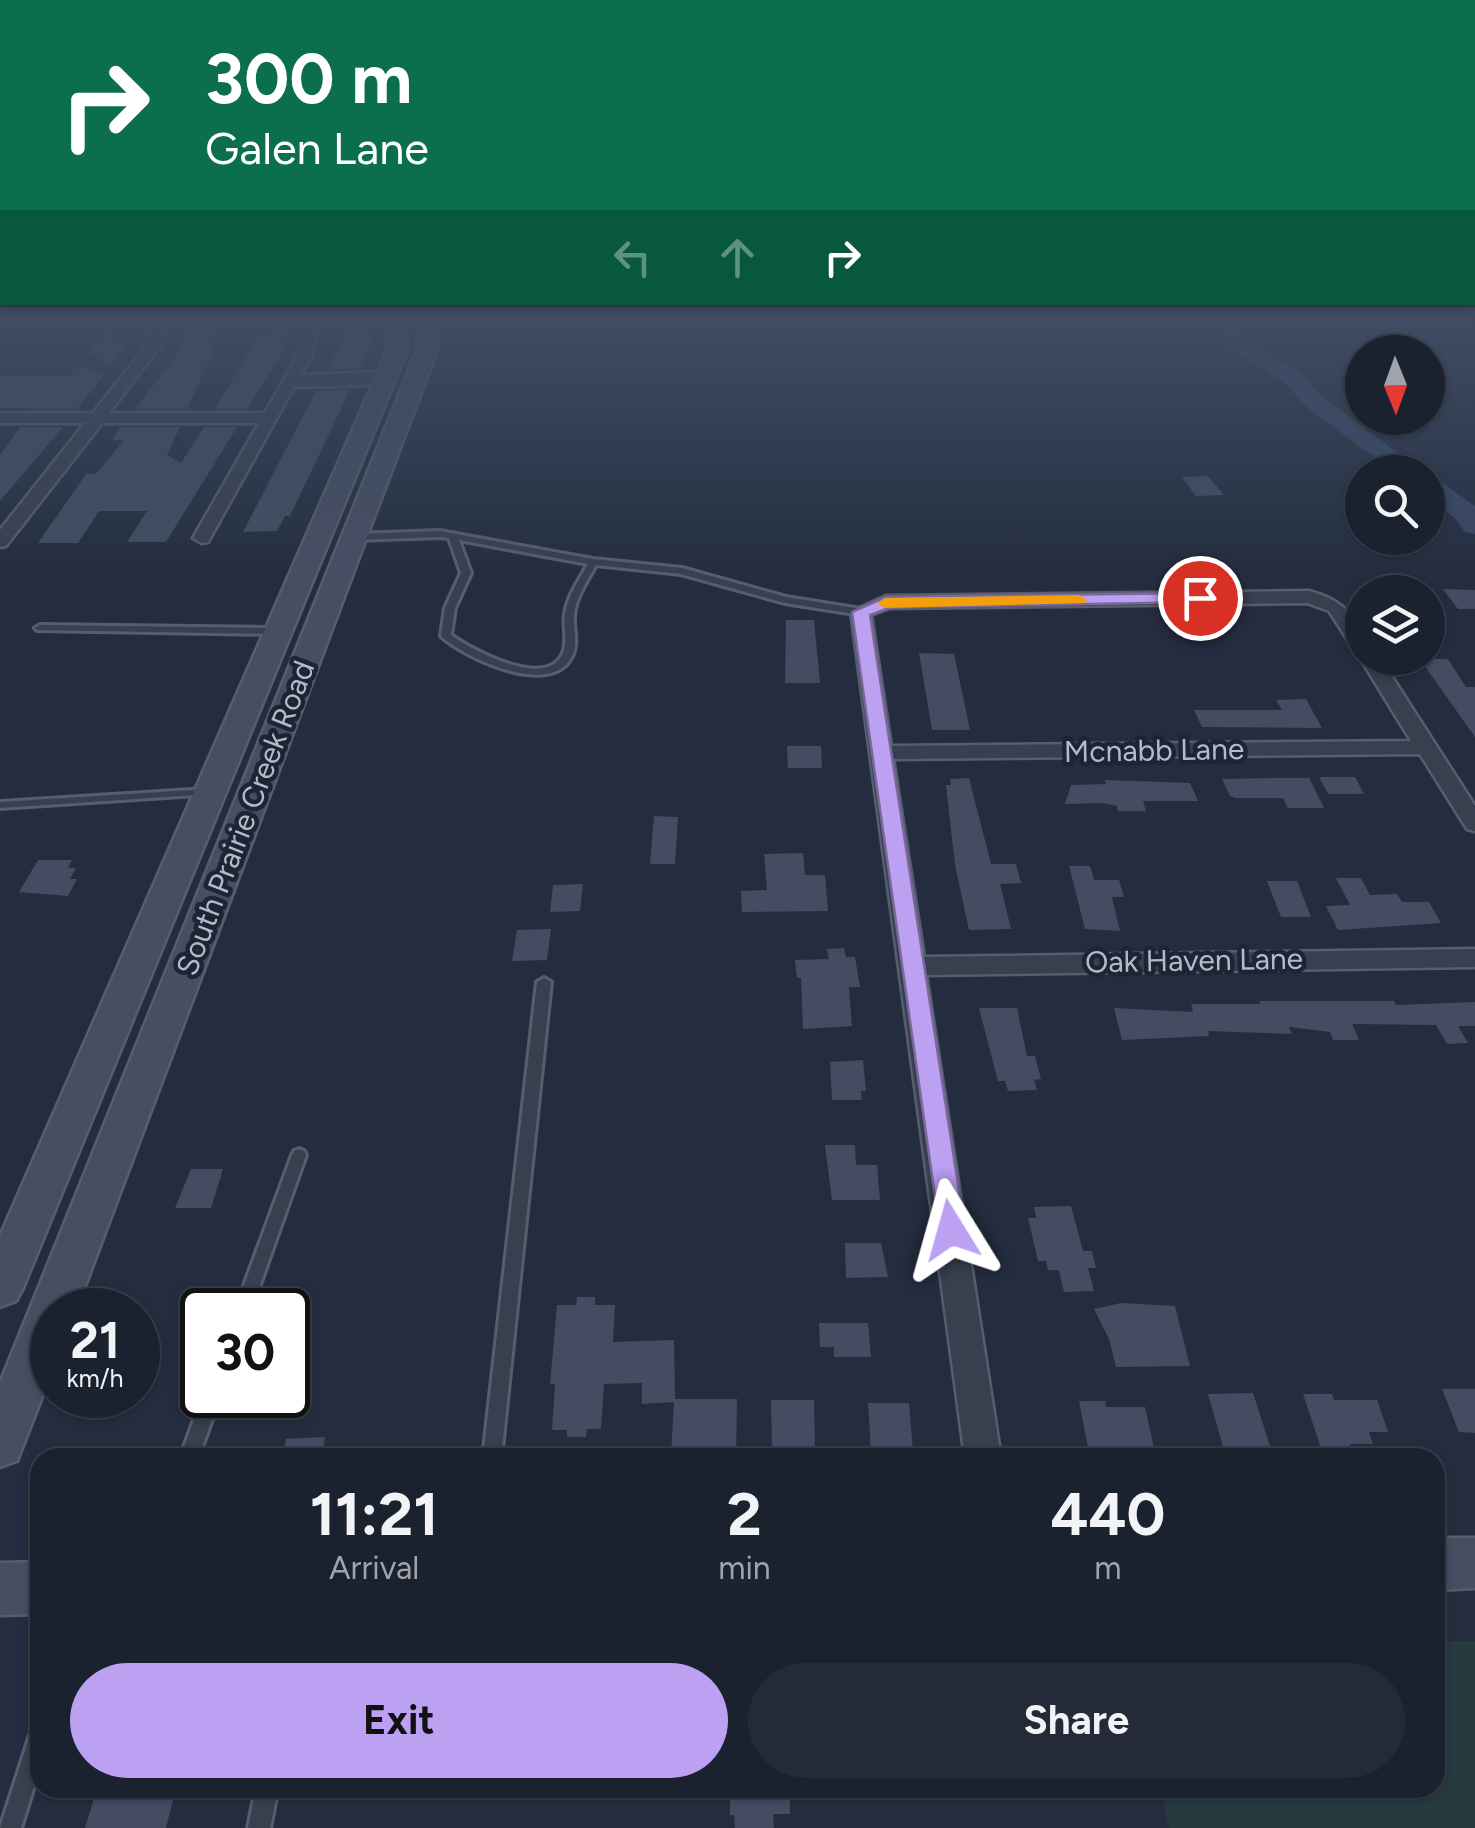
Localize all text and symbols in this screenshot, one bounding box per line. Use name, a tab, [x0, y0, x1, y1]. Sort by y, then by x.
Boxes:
text: 300 m	[205, 36, 412, 121]
icon: right	[40, 40, 170, 170]
text: Galen Lane	[205, 121, 429, 175]
icon: left	[605, 230, 660, 285]
icon: ahead	[710, 230, 765, 285]
icon: right	[815, 230, 870, 285]
north arrow	[1345, 335, 1445, 435]
map controls	[1345, 335, 1445, 675]
button: search	[1345, 455, 1445, 555]
pin	[1158, 556, 1243, 641]
icon: arrive	[1173, 571, 1228, 626]
button: layers	[1345, 575, 1445, 675]
street label: South Prairie Creek Road	[168, 655, 322, 981]
street label: Mcnabb Lane	[1064, 730, 1244, 770]
street label: Oak Haven Lane	[1085, 940, 1303, 980]
position arrow	[899, 1178, 1003, 1282]
speed limit sign: 30	[180, 1288, 310, 1418]
text: 21	[70, 1310, 120, 1371]
text: km/h	[66, 1363, 124, 1393]
text: 11:21	[310, 1478, 438, 1550]
text: 2	[727, 1478, 762, 1550]
text: 440	[1050, 1478, 1165, 1550]
text: Arrival	[329, 1549, 419, 1587]
text: min	[718, 1549, 771, 1587]
text: m	[1094, 1549, 1121, 1587]
button: Exit	[70, 1663, 728, 1778]
button: Share	[748, 1663, 1405, 1778]

